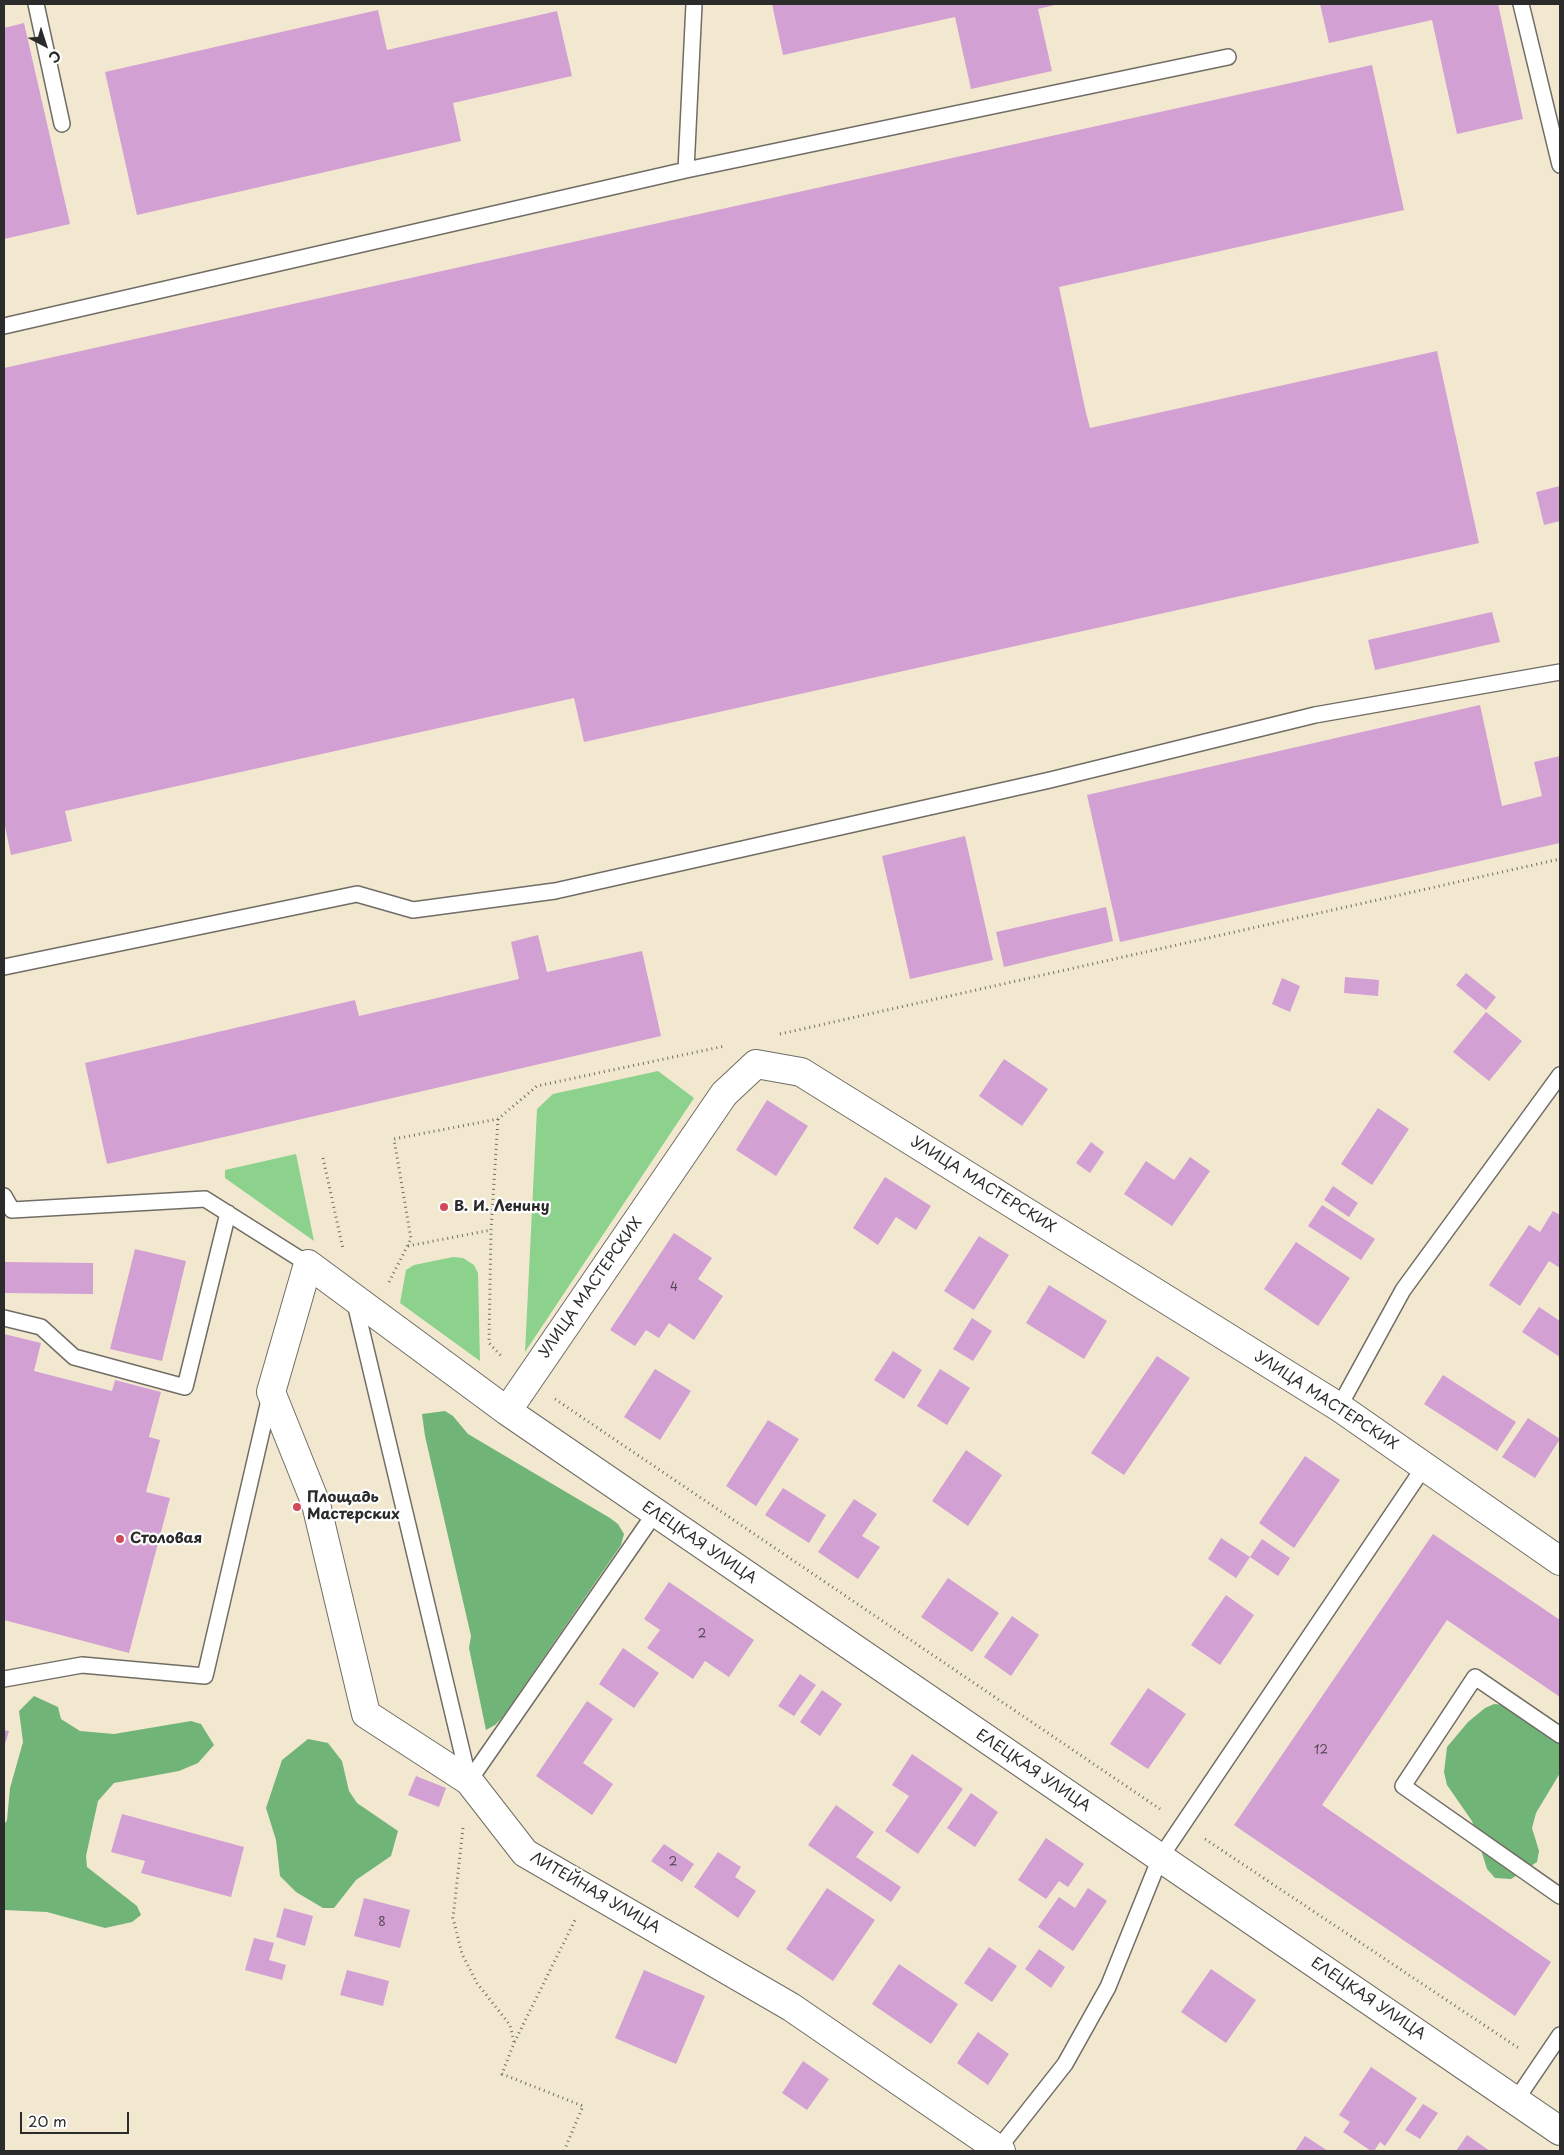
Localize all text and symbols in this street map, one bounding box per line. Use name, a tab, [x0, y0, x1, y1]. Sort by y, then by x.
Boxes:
north arrow	[20, 20, 70, 70]
text: С	[44, 45, 66, 68]
street label: УЛИЦА МАСТЕРСКИХ	[907, 1133, 1059, 1237]
place label: В. И. Ленину	[454, 1198, 550, 1216]
marker: В. И. Ленину	[438, 1201, 450, 1213]
street label: УЛИЦА МАСТЕРСКИХ	[536, 1214, 646, 1362]
house number: 4	[670, 1281, 678, 1295]
street label: УЛИЦА МАСТЕРСКИХ	[1251, 1348, 1401, 1454]
place label: Площадь Мастерских	[307, 1489, 400, 1524]
street label: ЕЛЕЦКАЯ УЛИЦА	[638, 1498, 760, 1588]
marker: Площадь Мастерских	[291, 1501, 303, 1513]
place label: Столовая	[130, 1530, 202, 1548]
marker: Столовая	[114, 1533, 126, 1545]
house number: 2	[698, 1628, 706, 1642]
street label: ЕЛЕЦКАЯ УЛИЦА	[972, 1726, 1094, 1816]
house number: 12	[1314, 1744, 1328, 1758]
street label: ЛИТЕЙНАЯ УЛИЦА	[527, 1849, 663, 1937]
house number: 2	[669, 1856, 677, 1870]
house number: 8	[378, 1916, 386, 1930]
street label: ЕЛЕЦКАЯ УЛИЦА	[1307, 1954, 1429, 2044]
scale bar	[22, 2102, 131, 2134]
text: 20 m	[28, 2109, 67, 2132]

